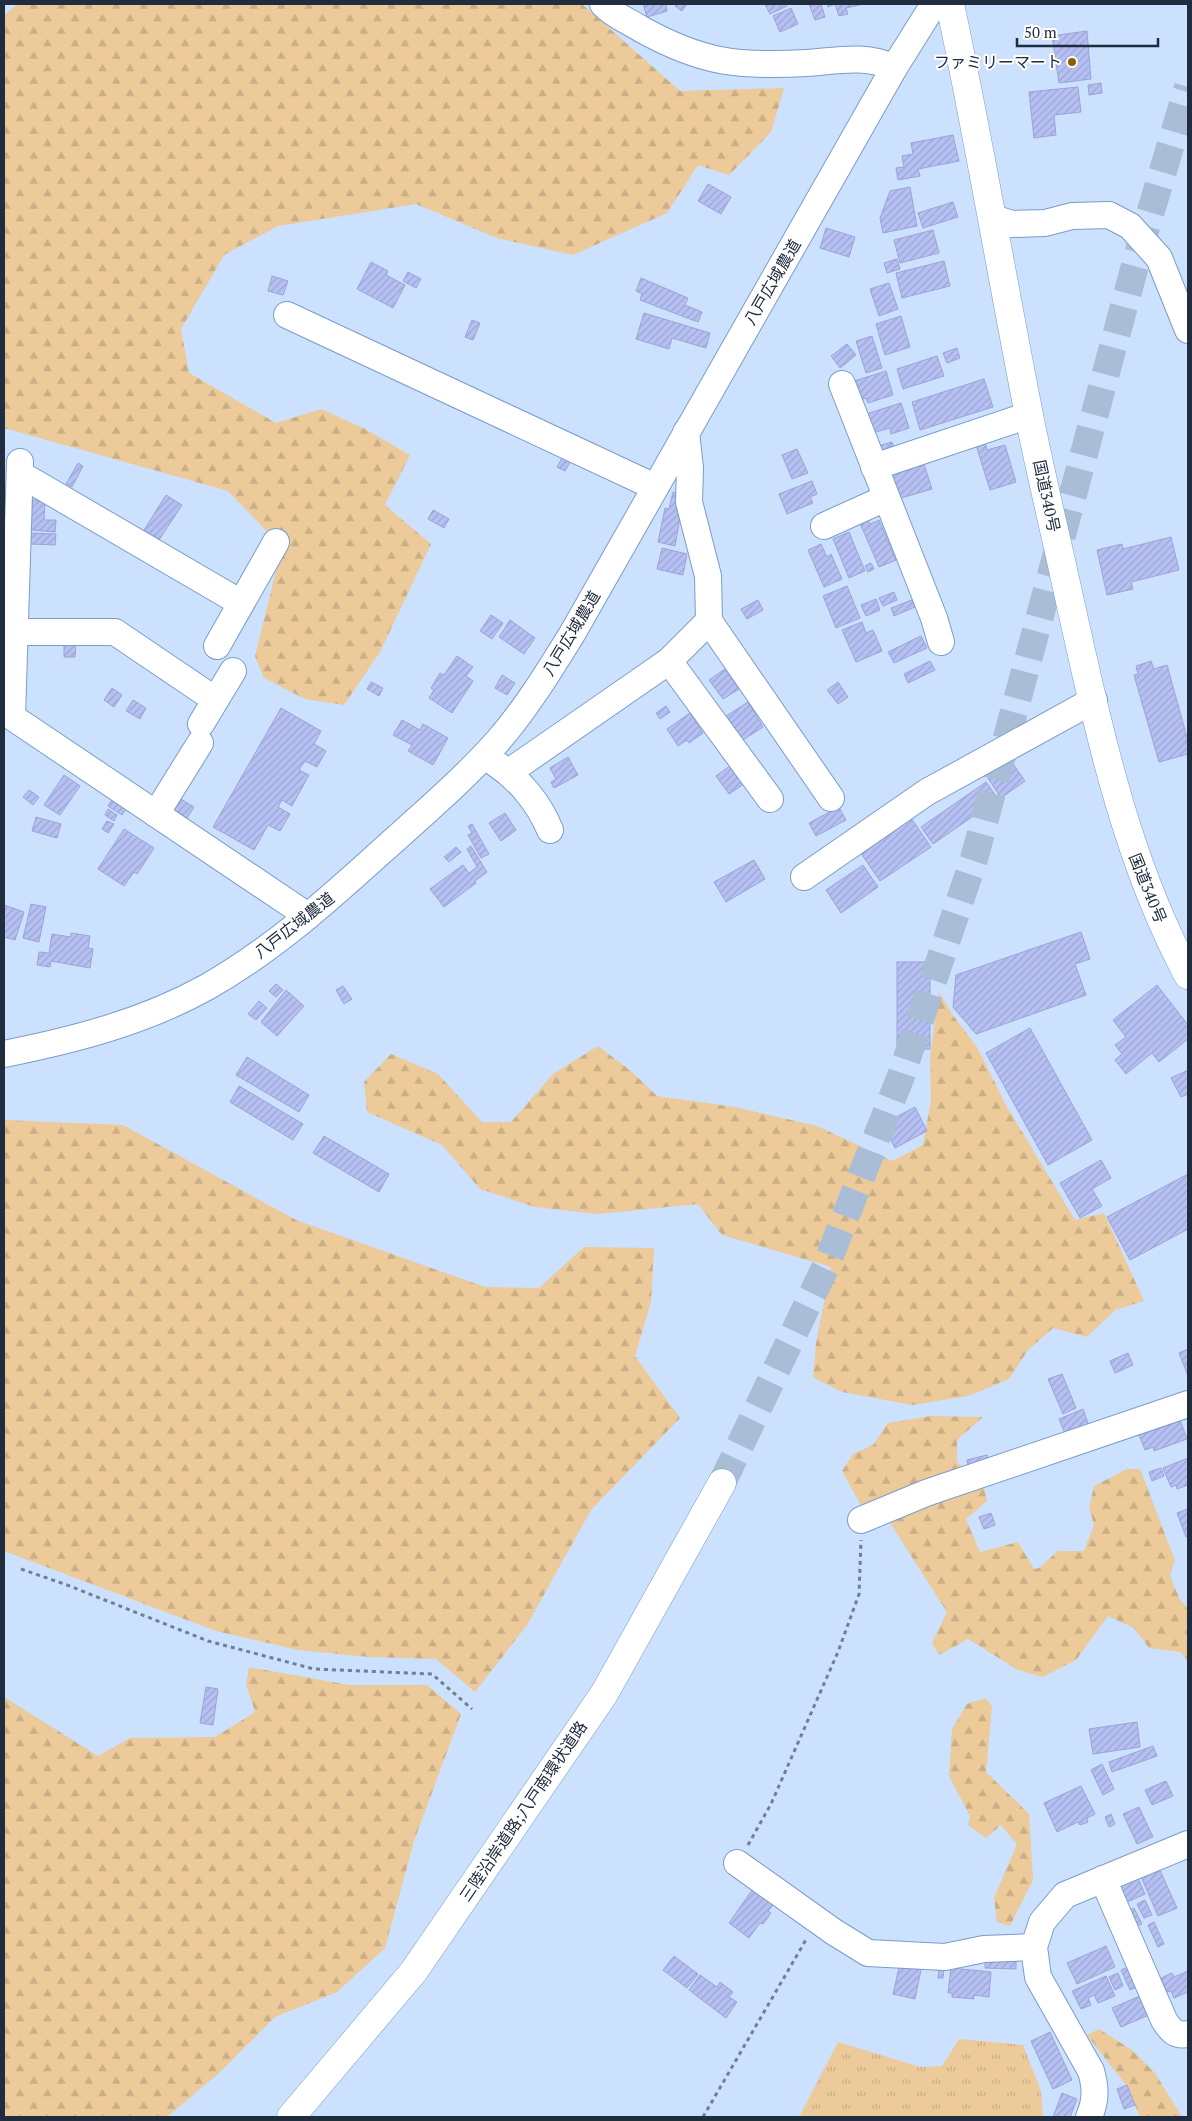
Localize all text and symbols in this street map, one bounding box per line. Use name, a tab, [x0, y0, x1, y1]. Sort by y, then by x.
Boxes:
scale bar	[1017, 15, 1158, 47]
text: 50 m	[1024, 22, 1057, 42]
place label: ファミリーマート	[934, 51, 1062, 73]
marker: ファミリーマート	[1066, 56, 1078, 68]
street label: 八戸広域農道	[738, 235, 806, 329]
street label: 国道340号	[1029, 458, 1065, 534]
street label: 八戸広域農道	[537, 586, 605, 680]
street label: 国道340号	[1124, 850, 1172, 926]
street label: 八戸広域農道	[249, 887, 339, 963]
street label: 三陸沿岸道路;八戸南環状道路	[454, 1716, 592, 1906]

